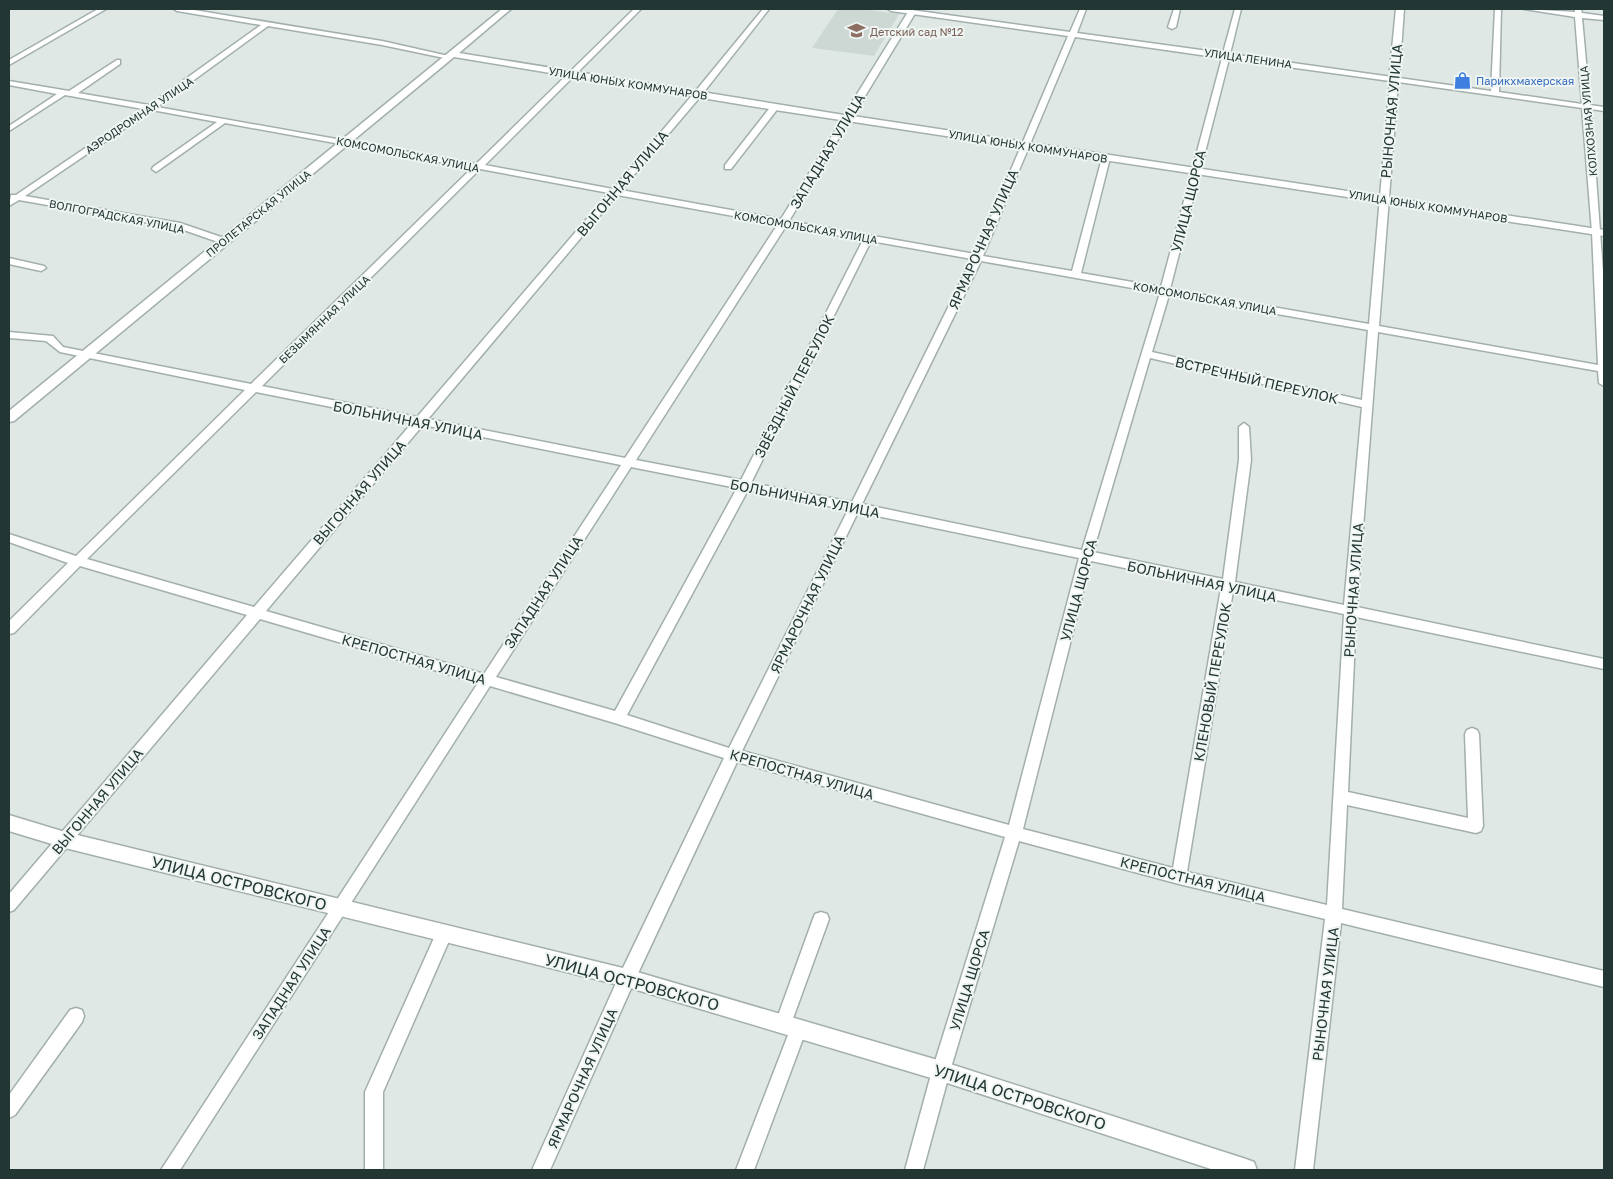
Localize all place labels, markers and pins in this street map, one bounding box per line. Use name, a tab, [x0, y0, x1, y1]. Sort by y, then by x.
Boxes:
school or university icon: Детский сад №12	[846, 21, 866, 41]
place label: Детский сад №12	[870, 25, 963, 38]
shop icon: Парикхмахерская	[1452, 70, 1472, 90]
place label: Парикхмахерская	[1476, 74, 1574, 87]

